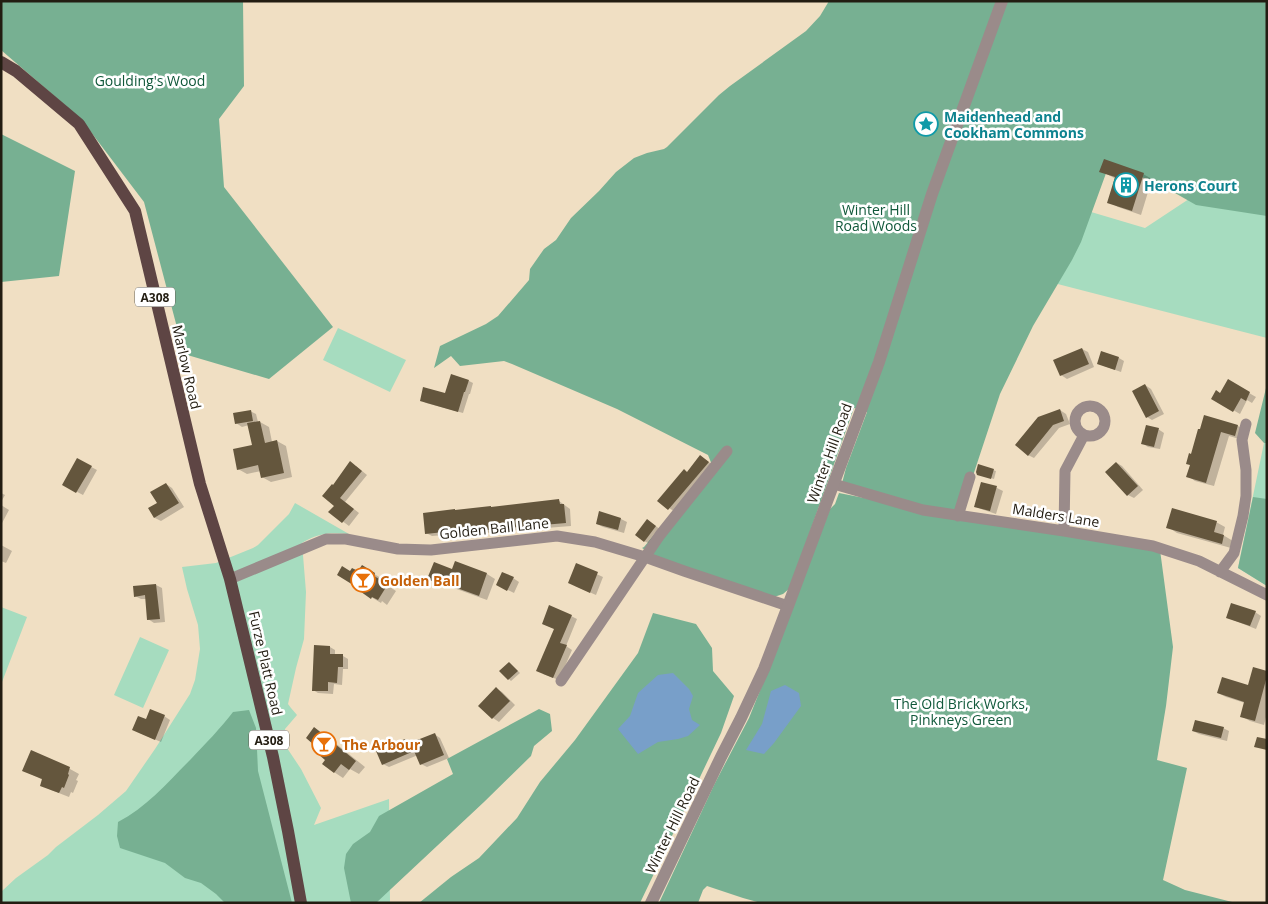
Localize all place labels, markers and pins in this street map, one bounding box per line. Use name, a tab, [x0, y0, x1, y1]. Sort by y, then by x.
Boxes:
place label: Maidenhead and Cookham Commons	[944, 107, 1084, 142]
place icon: Maidenhead and Cookham Commons	[913, 111, 939, 137]
building icon: Herons Court	[1113, 172, 1139, 198]
place label: Herons Court	[1144, 176, 1237, 195]
bar icon: Golden Ball	[350, 567, 376, 593]
place label: Golden Ball	[380, 571, 459, 590]
bar icon: The Arbour	[311, 731, 337, 757]
place label: The Arbour	[342, 735, 421, 754]

